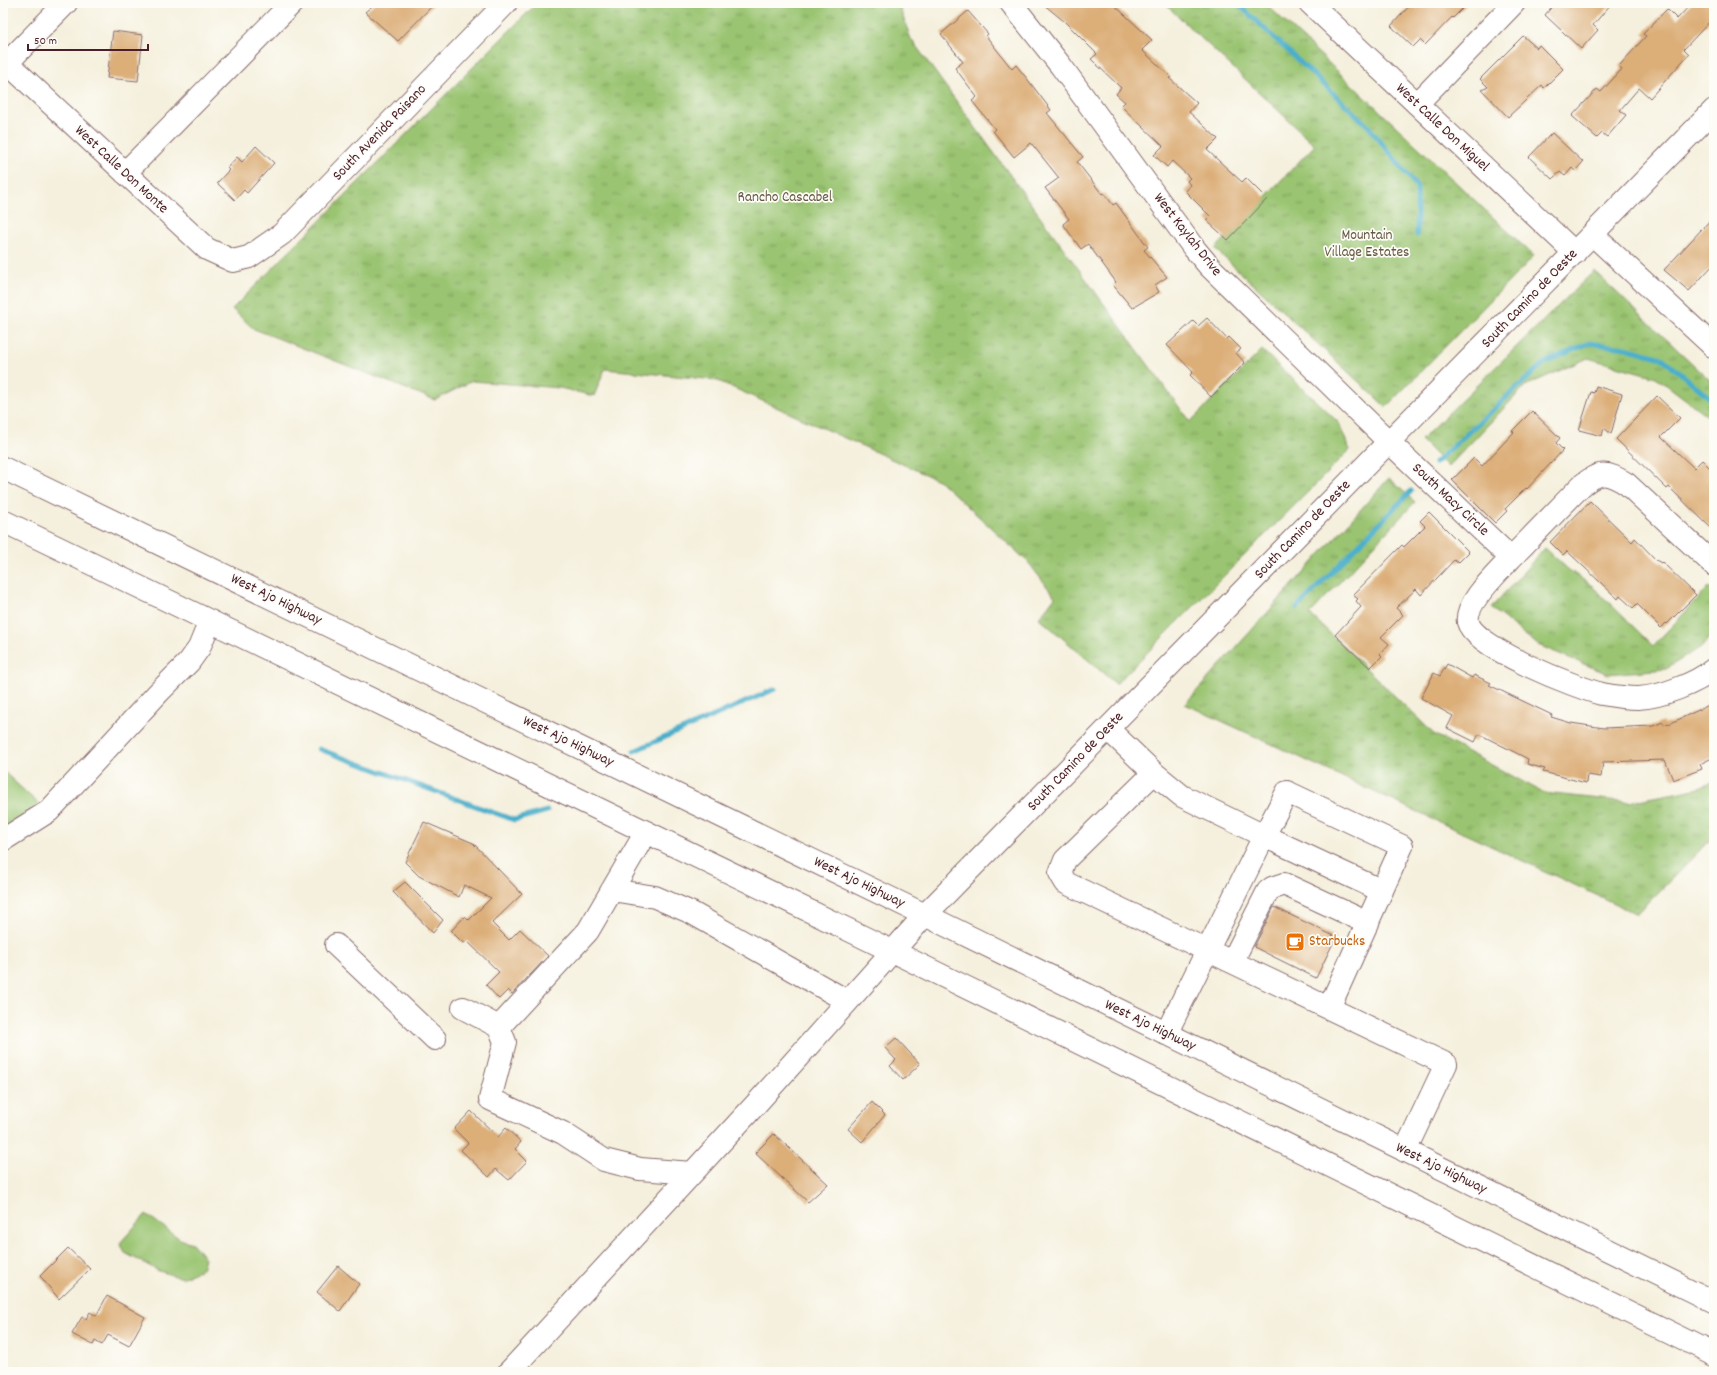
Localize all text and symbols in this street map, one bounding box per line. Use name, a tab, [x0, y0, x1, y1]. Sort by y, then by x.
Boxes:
scale bar	[28, 26, 148, 52]
text: 50 m	[34, 33, 57, 50]
street label: West Calle Don Miguel	[1390, 78, 1494, 178]
street label: South Avenida Paisano	[328, 79, 432, 186]
street label: West Calle Don Monte	[69, 121, 173, 220]
park label: Rancho Cascabel	[738, 187, 833, 209]
street label: West Kaylah Drive	[1147, 189, 1227, 282]
park label: Mountain Village Estates	[1325, 225, 1409, 264]
street label: South Camino de Oeste	[1477, 244, 1584, 354]
street label: South Macy Circle	[1406, 458, 1494, 542]
street label: South Camino de Oeste	[1250, 475, 1357, 585]
street label: West Ajo Highway	[227, 568, 326, 632]
street label: South Camino de Oeste	[1023, 707, 1130, 817]
street label: West Ajo Highway	[519, 710, 618, 774]
street label: West Ajo Highway	[810, 851, 909, 915]
cafe icon: Starbucks	[1284, 931, 1306, 953]
place label: Starbucks	[1309, 931, 1365, 953]
street label: West Ajo Highway	[1101, 994, 1200, 1058]
street label: West Ajo Highway	[1392, 1137, 1491, 1201]

